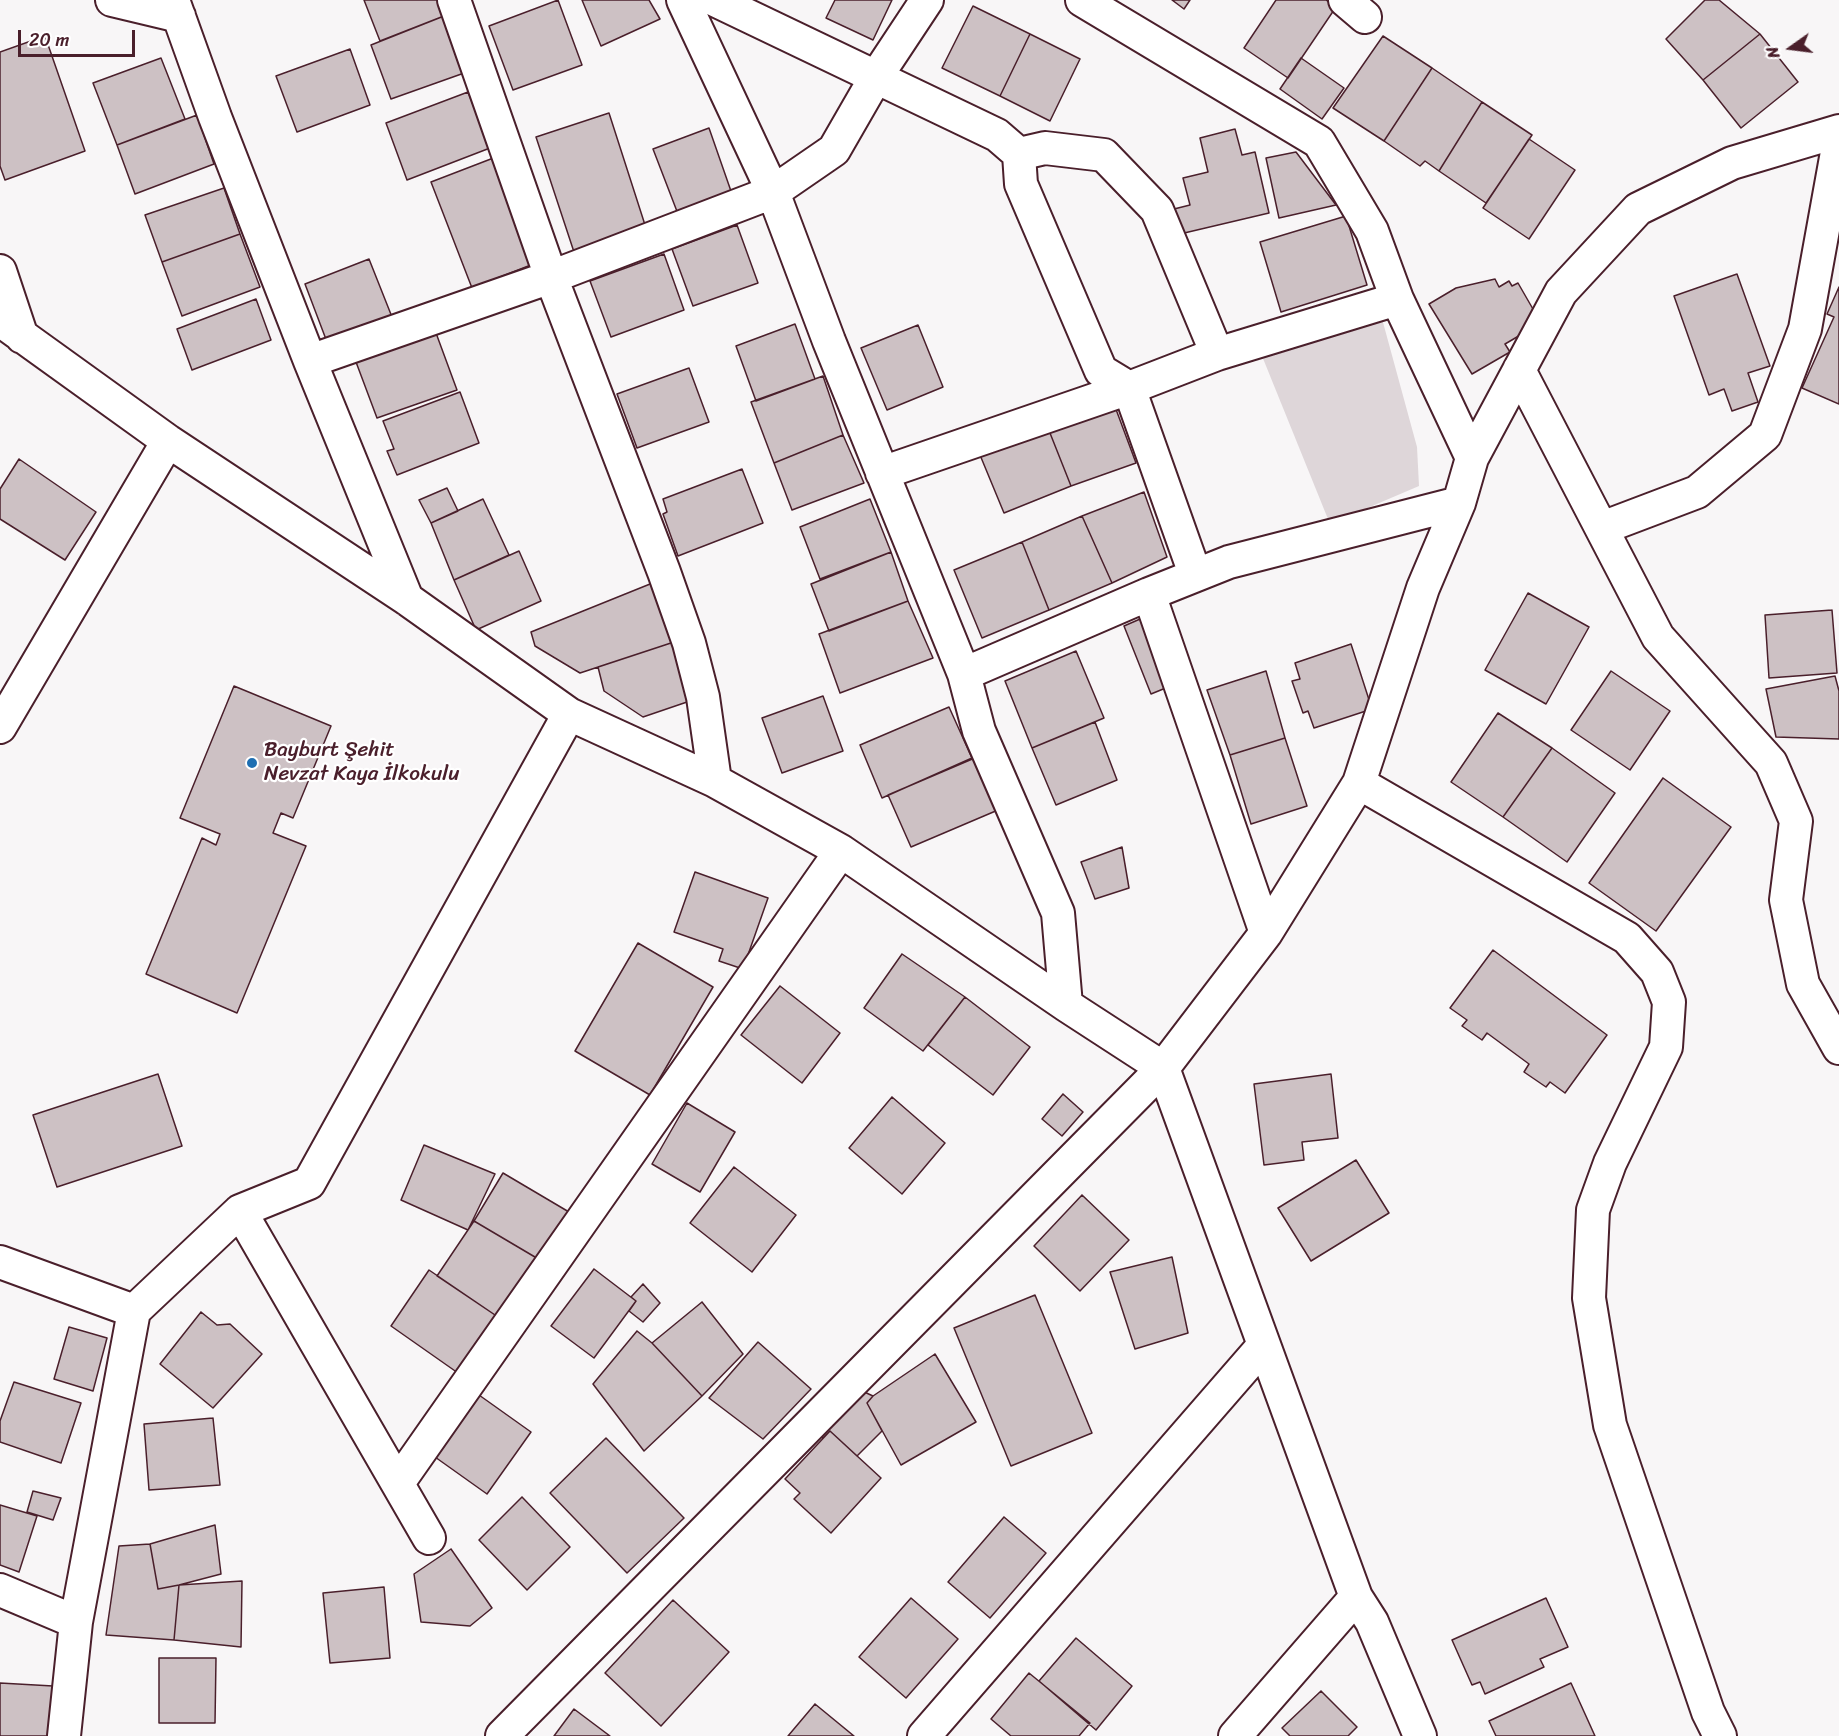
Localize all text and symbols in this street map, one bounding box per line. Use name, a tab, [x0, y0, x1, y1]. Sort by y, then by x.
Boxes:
scale bar	[21, 18, 138, 56]
north arrow	[1761, 18, 1821, 78]
text: 20 m	[29, 24, 69, 56]
text: N	[1758, 44, 1788, 61]
place label: Bayburt Şehit Nevzat Kaya İlkokulu	[264, 738, 460, 788]
marker: Bayburt Şehit Nevzat Kaya İlkokulu	[245, 756, 259, 770]

